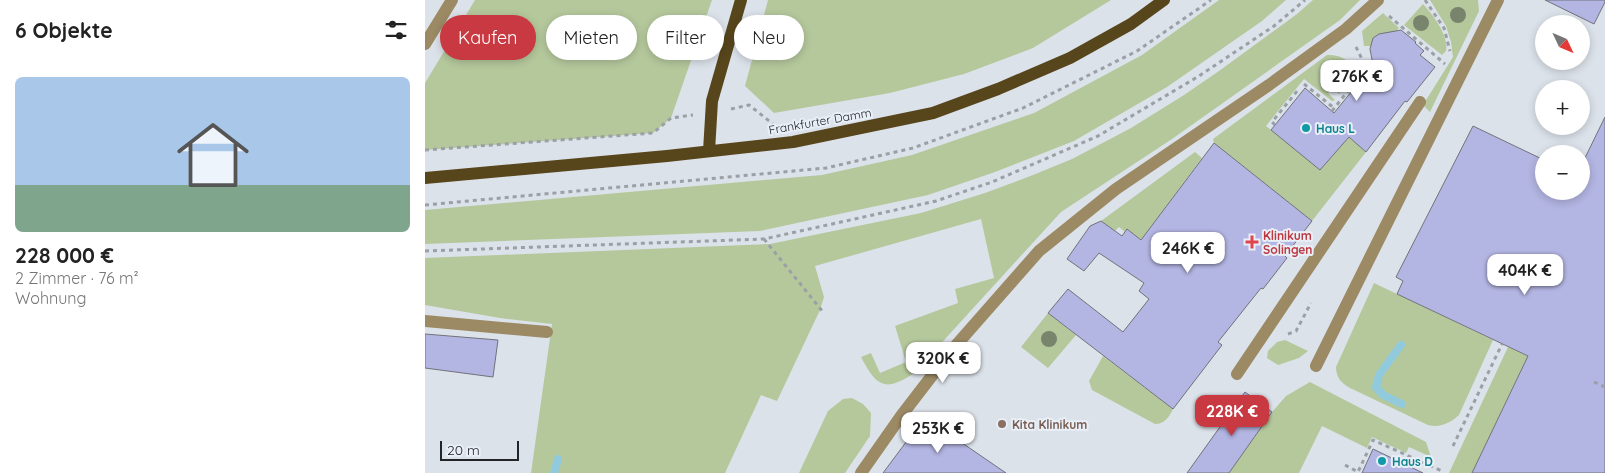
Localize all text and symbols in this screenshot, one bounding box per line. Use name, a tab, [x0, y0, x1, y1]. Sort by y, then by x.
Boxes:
chip: Kaufen	[440, 15, 536, 60]
chip: Mieten	[546, 15, 637, 60]
chip: Filter	[647, 15, 724, 60]
chip: Neu	[734, 15, 804, 60]
north arrow	[1535, 15, 1590, 70]
map controls	[1535, 15, 1590, 200]
icon: filters	[382, 16, 410, 44]
text: 6 Objekte	[15, 17, 113, 43]
pin: 276K €	[1316, 59, 1398, 102]
text: 276K €	[1331, 66, 1383, 86]
button: +	[1535, 80, 1590, 135]
street label: Frankfurter Damm	[767, 105, 873, 137]
icon: home	[168, 110, 258, 200]
place label: Haus L	[1316, 121, 1355, 136]
marker: Haus L	[1300, 122, 1312, 134]
button: −	[1535, 145, 1590, 200]
place label: Klinikum Solingen	[1263, 228, 1313, 257]
pin: 246K €	[1147, 232, 1229, 274]
marker: Klinikum Solingen	[1245, 235, 1259, 249]
text: 246K €	[1162, 238, 1214, 258]
text: 228 000 €	[15, 242, 114, 268]
pin: 404K €	[1484, 254, 1566, 296]
text: 404K €	[1498, 260, 1552, 280]
text: 2 Zimmer · 76 m²	[15, 268, 139, 288]
text: Wohnung	[15, 288, 87, 308]
pin: 320K €	[902, 342, 984, 384]
text: 320K €	[917, 348, 969, 368]
pin: 228K €	[1191, 394, 1273, 437]
text: 228K €	[1206, 401, 1258, 421]
pin: 253K €	[897, 412, 979, 454]
place label: Kita Klinikum	[1012, 417, 1087, 432]
text: 253K €	[912, 418, 964, 438]
marker: Kita Klinikum	[996, 418, 1008, 430]
scale bar	[440, 438, 519, 461]
text: 20 m	[447, 441, 480, 459]
place label: Haus D	[1392, 454, 1433, 469]
marker: Haus D	[1376, 455, 1388, 467]

